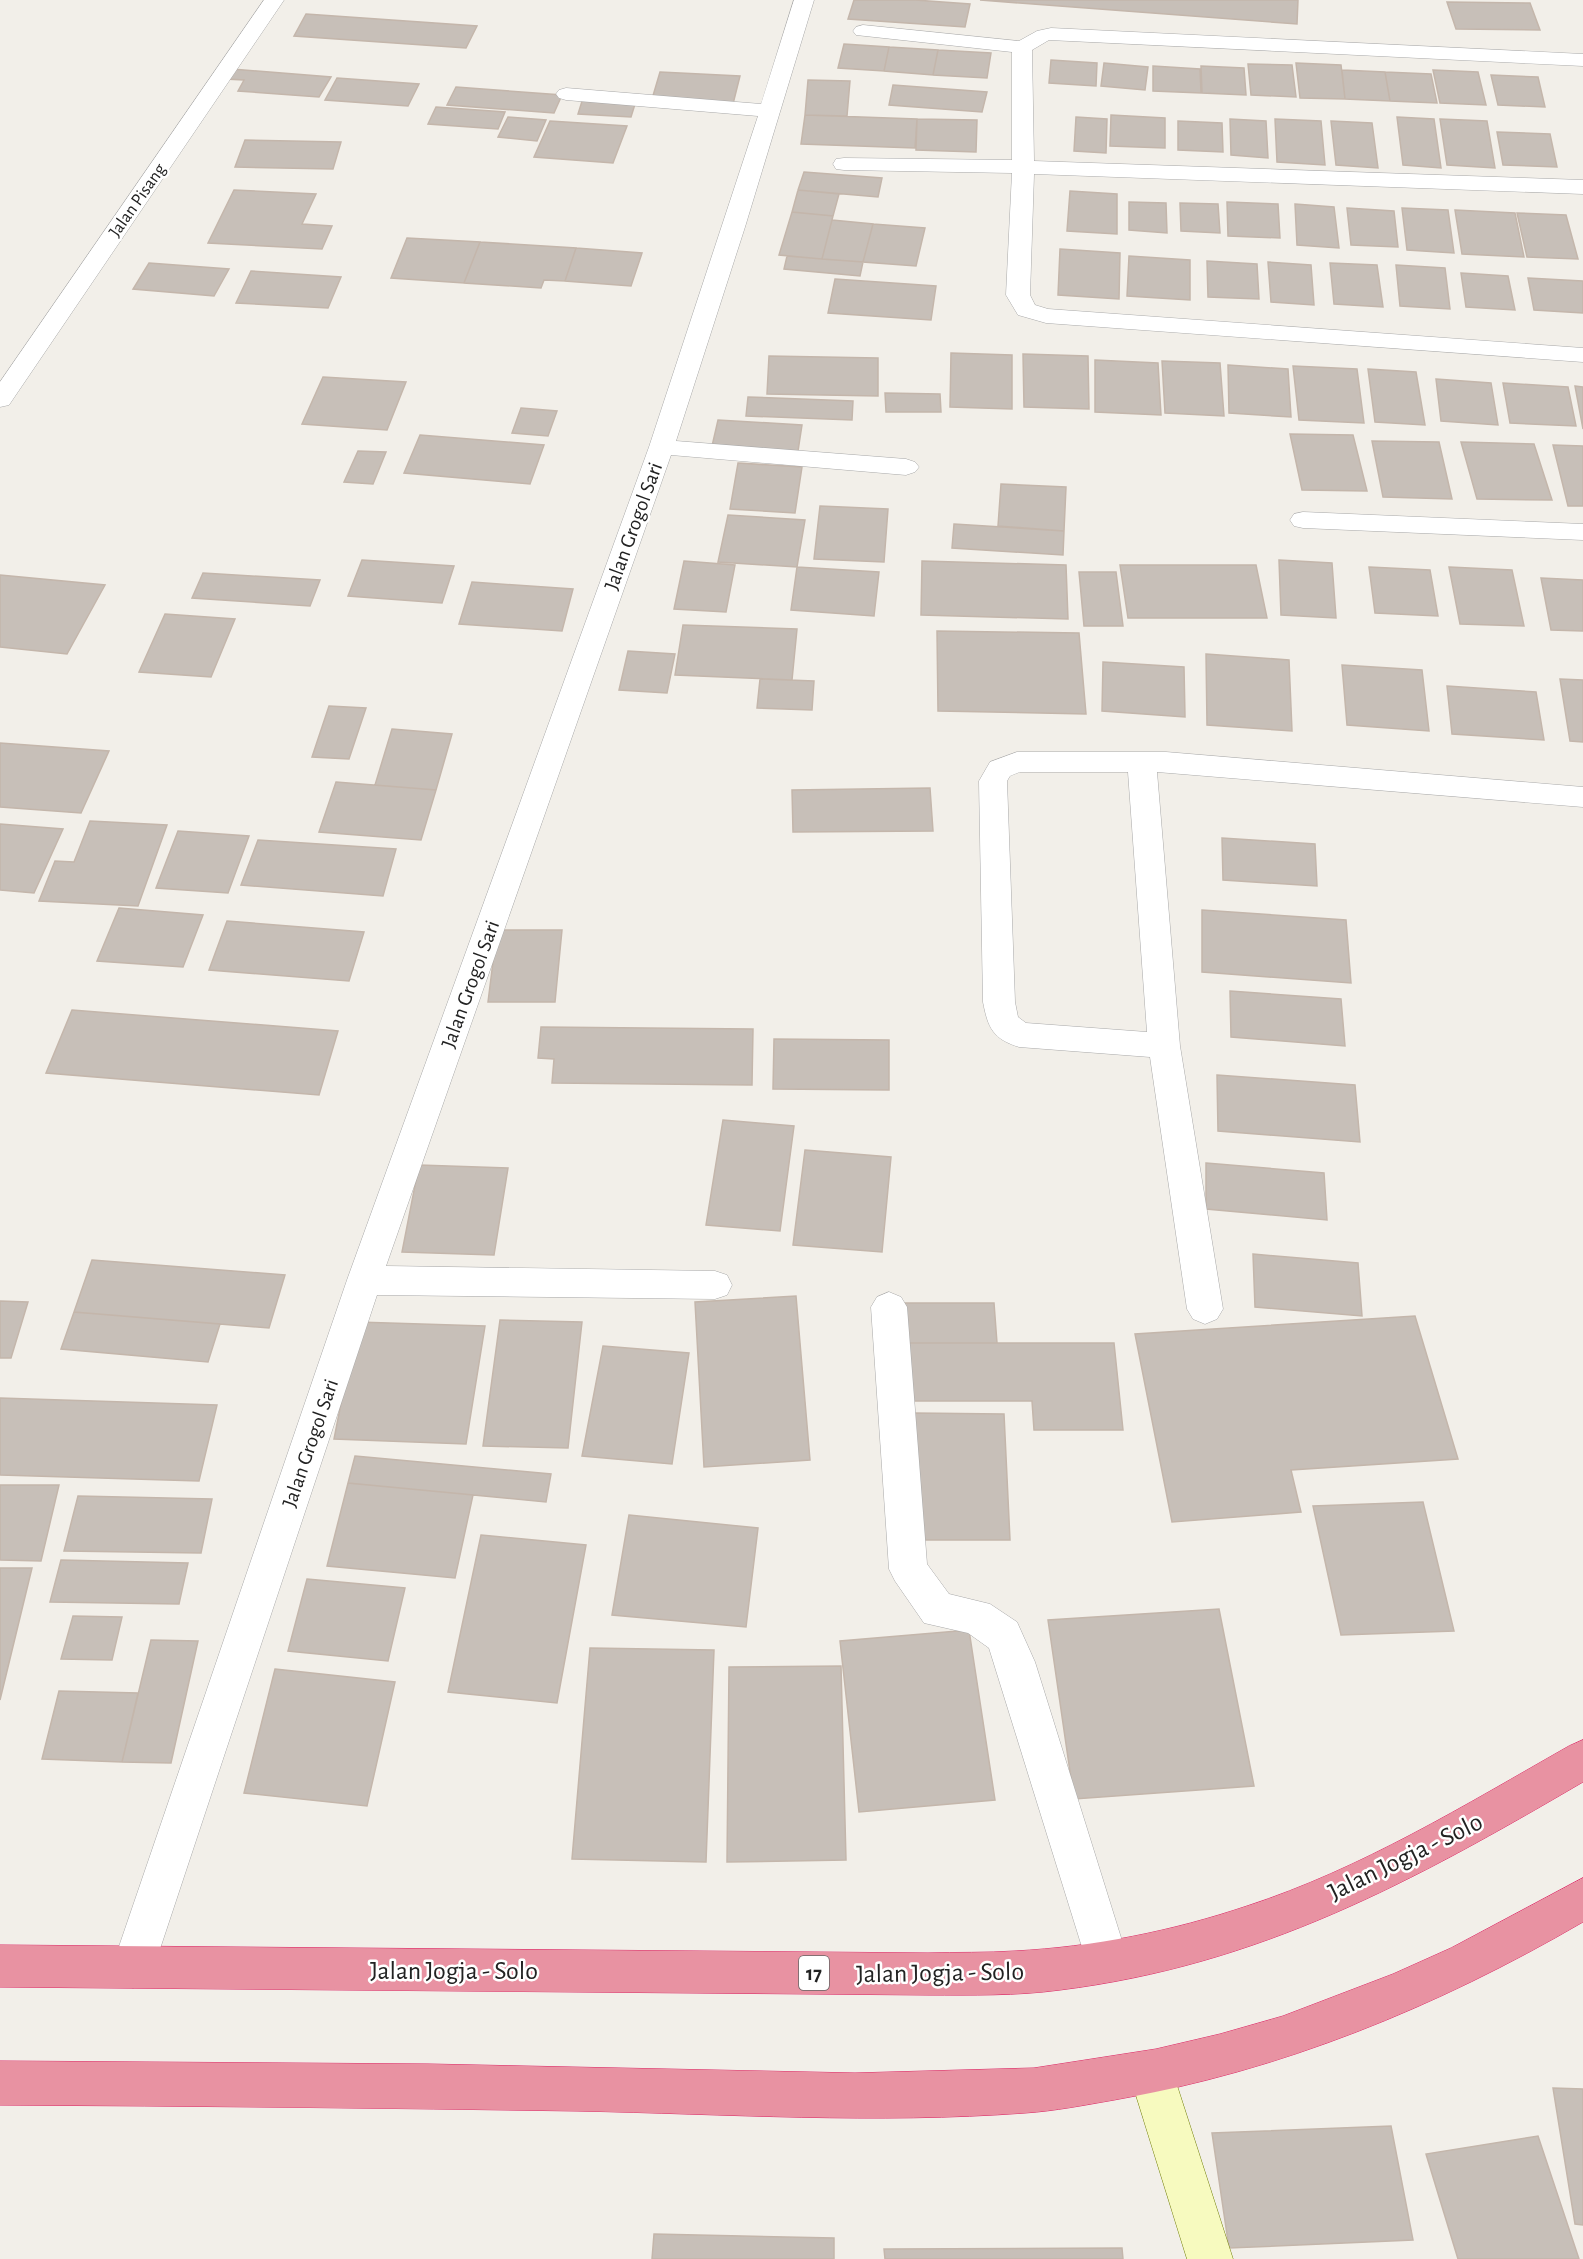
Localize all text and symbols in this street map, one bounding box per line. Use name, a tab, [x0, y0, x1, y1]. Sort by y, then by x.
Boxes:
street label: Jalan Pisang	[106, 160, 170, 241]
street label: Jalan Grogol Sari	[601, 460, 666, 593]
street label: Jalan Grogol Sari	[438, 918, 503, 1051]
street label: Jalan Grogol Sari	[279, 1376, 342, 1510]
street label: Jalan Jogja - Solo	[1324, 1808, 1487, 1905]
road number: 17	[799, 1956, 829, 1990]
street label: Jalan Jogja - Solo	[370, 1958, 538, 1984]
street label: Jalan Jogja - Solo	[856, 1959, 1024, 1987]

